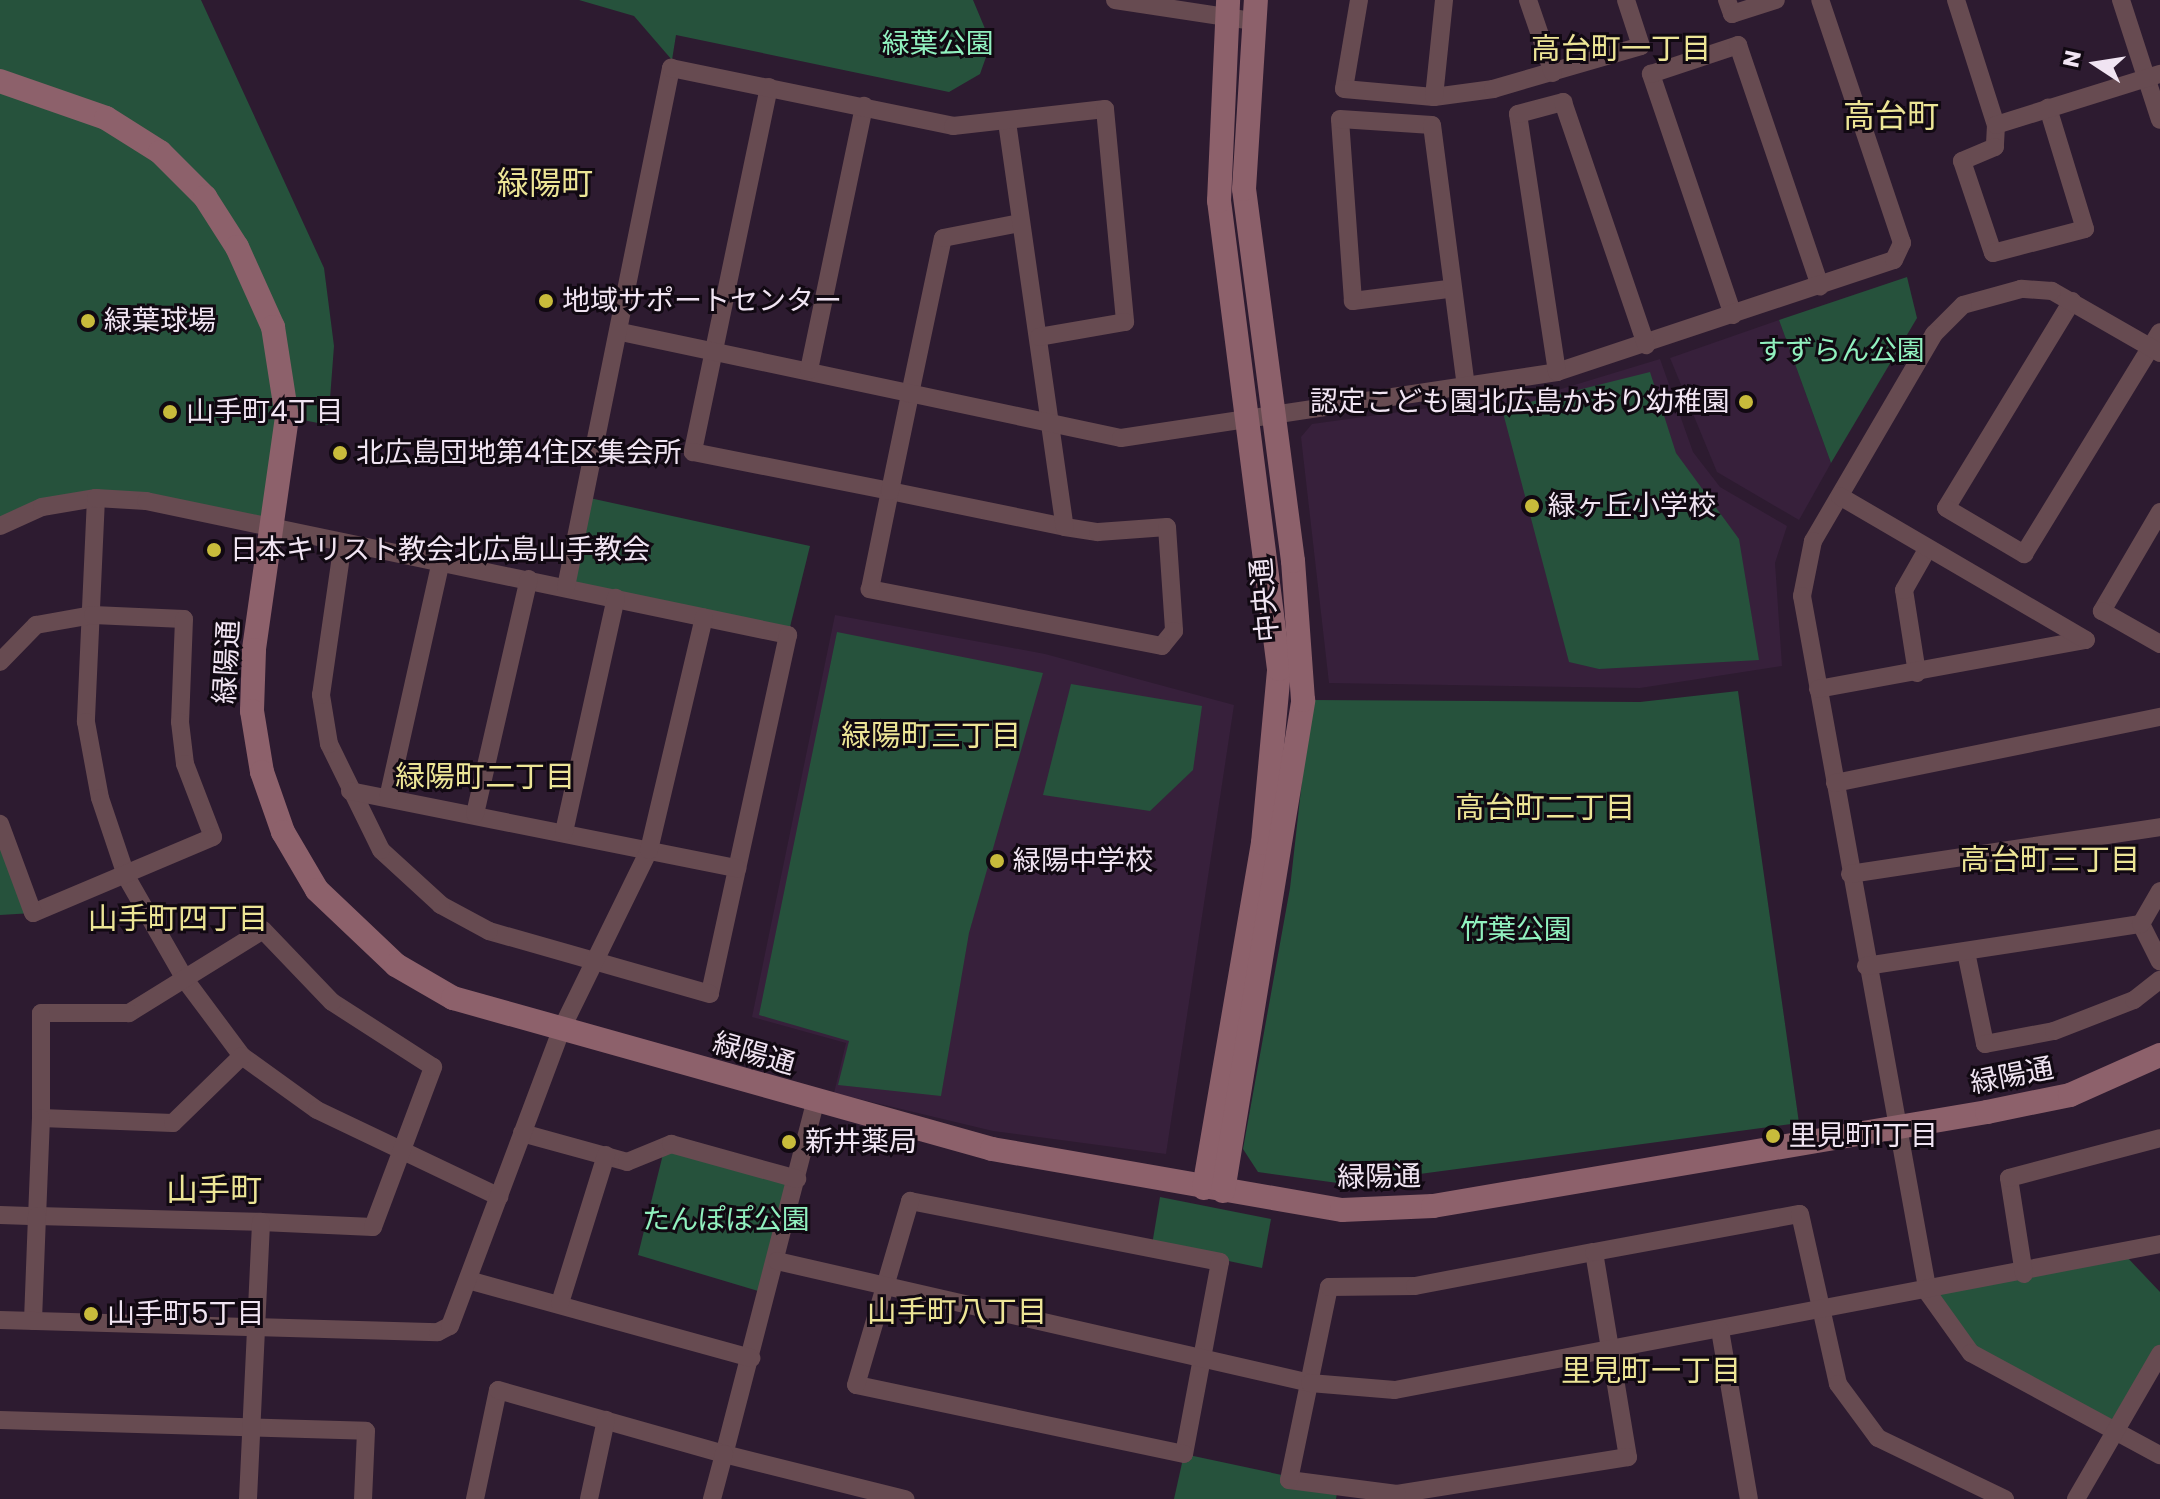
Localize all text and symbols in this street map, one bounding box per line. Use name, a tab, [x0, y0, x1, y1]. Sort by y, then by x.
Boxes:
north arrow	[2056, 24, 2136, 104]
park label: 緑葉公園	[882, 27, 994, 61]
district label: 高台町一丁目	[1531, 31, 1711, 67]
text: N	[2055, 48, 2089, 70]
district label: 高台町	[1843, 97, 1939, 135]
district label: 緑陽町	[497, 164, 593, 202]
place label: 地域サポートセンター	[562, 284, 842, 318]
marker: 地域サポートセンター	[537, 292, 555, 310]
place label: 緑葉球場	[104, 304, 216, 338]
marker: 緑葉球場	[79, 312, 97, 330]
park label: すずらん公園	[1757, 334, 1925, 368]
place label: 認定こども園北広島かおり幼稚園	[1310, 385, 1730, 419]
marker: 認定こども園北広島かおり幼稚園	[1737, 393, 1755, 411]
place label: 山手町4丁目	[186, 395, 344, 429]
marker: 山手町4丁目	[161, 403, 179, 421]
place label: 北広島団地第4住区集会所	[356, 436, 682, 470]
marker: 北広島団地第4住区集会所	[331, 444, 349, 462]
place label: 緑ヶ丘小学校	[1548, 489, 1716, 523]
marker: 緑ヶ丘小学校	[1523, 497, 1541, 515]
place label: 日本キリスト教会北広島山手教会	[230, 533, 650, 567]
marker: 日本キリスト教会北広島山手教会	[205, 541, 223, 559]
street label: 中央通	[1245, 557, 1285, 643]
street label: 緑陽通	[208, 619, 246, 705]
district label: 緑陽町三丁目	[841, 718, 1021, 754]
district label: 緑陽町二丁目	[395, 759, 575, 795]
district label: 高台町二丁目	[1455, 790, 1635, 826]
district label: 高台町三丁目	[1960, 842, 2140, 878]
place label: 緑陽中学校	[1013, 844, 1153, 878]
marker: 緑陽中学校	[988, 852, 1006, 870]
district label: 山手町四丁目	[88, 901, 268, 937]
park label: 竹葉公園	[1460, 913, 1572, 947]
street label: 緑陽通	[709, 1026, 799, 1082]
street label: 緑陽通	[1968, 1051, 2056, 1101]
place label: 里見町1丁目	[1789, 1119, 1938, 1153]
place label: 新井薬局	[805, 1125, 917, 1159]
marker: 里見町1丁目	[1764, 1127, 1782, 1145]
marker: 新井薬局	[780, 1133, 798, 1151]
street label: 緑陽通	[1337, 1159, 1421, 1195]
district label: 山手町	[166, 1171, 262, 1209]
park label: たんぽぽ公園	[642, 1203, 810, 1237]
district label: 山手町八丁目	[867, 1294, 1047, 1330]
place label: 山手町5丁目	[107, 1297, 265, 1331]
marker: 山手町5丁目	[82, 1305, 100, 1323]
district label: 里見町一丁目	[1561, 1353, 1741, 1389]

